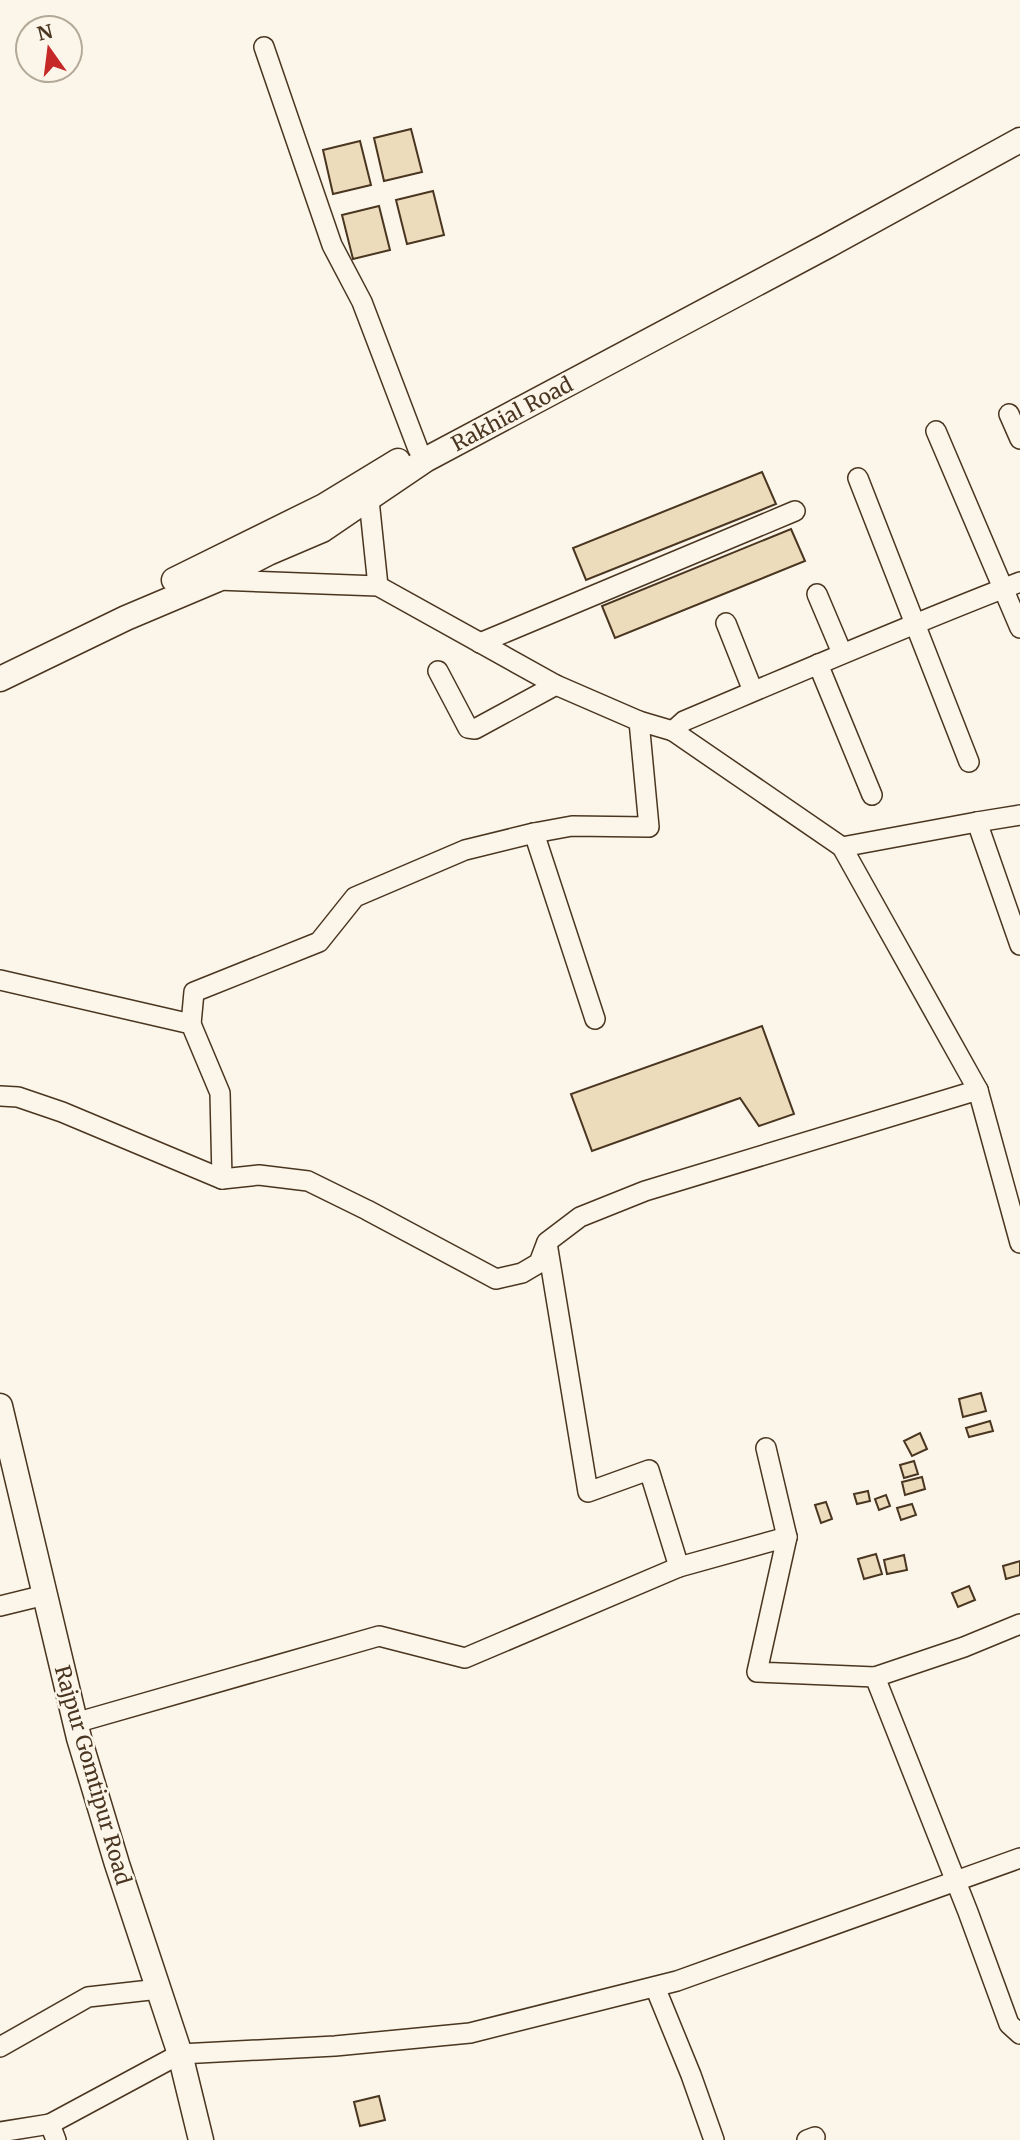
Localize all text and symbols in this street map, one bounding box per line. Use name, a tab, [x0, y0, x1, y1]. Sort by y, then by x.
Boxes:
north arrow	[14, 14, 84, 84]
text: N	[35, 19, 55, 46]
street label: Rakhial Road	[447, 371, 578, 457]
street label: Rajpur Gomtipur Road	[49, 1662, 137, 1888]

